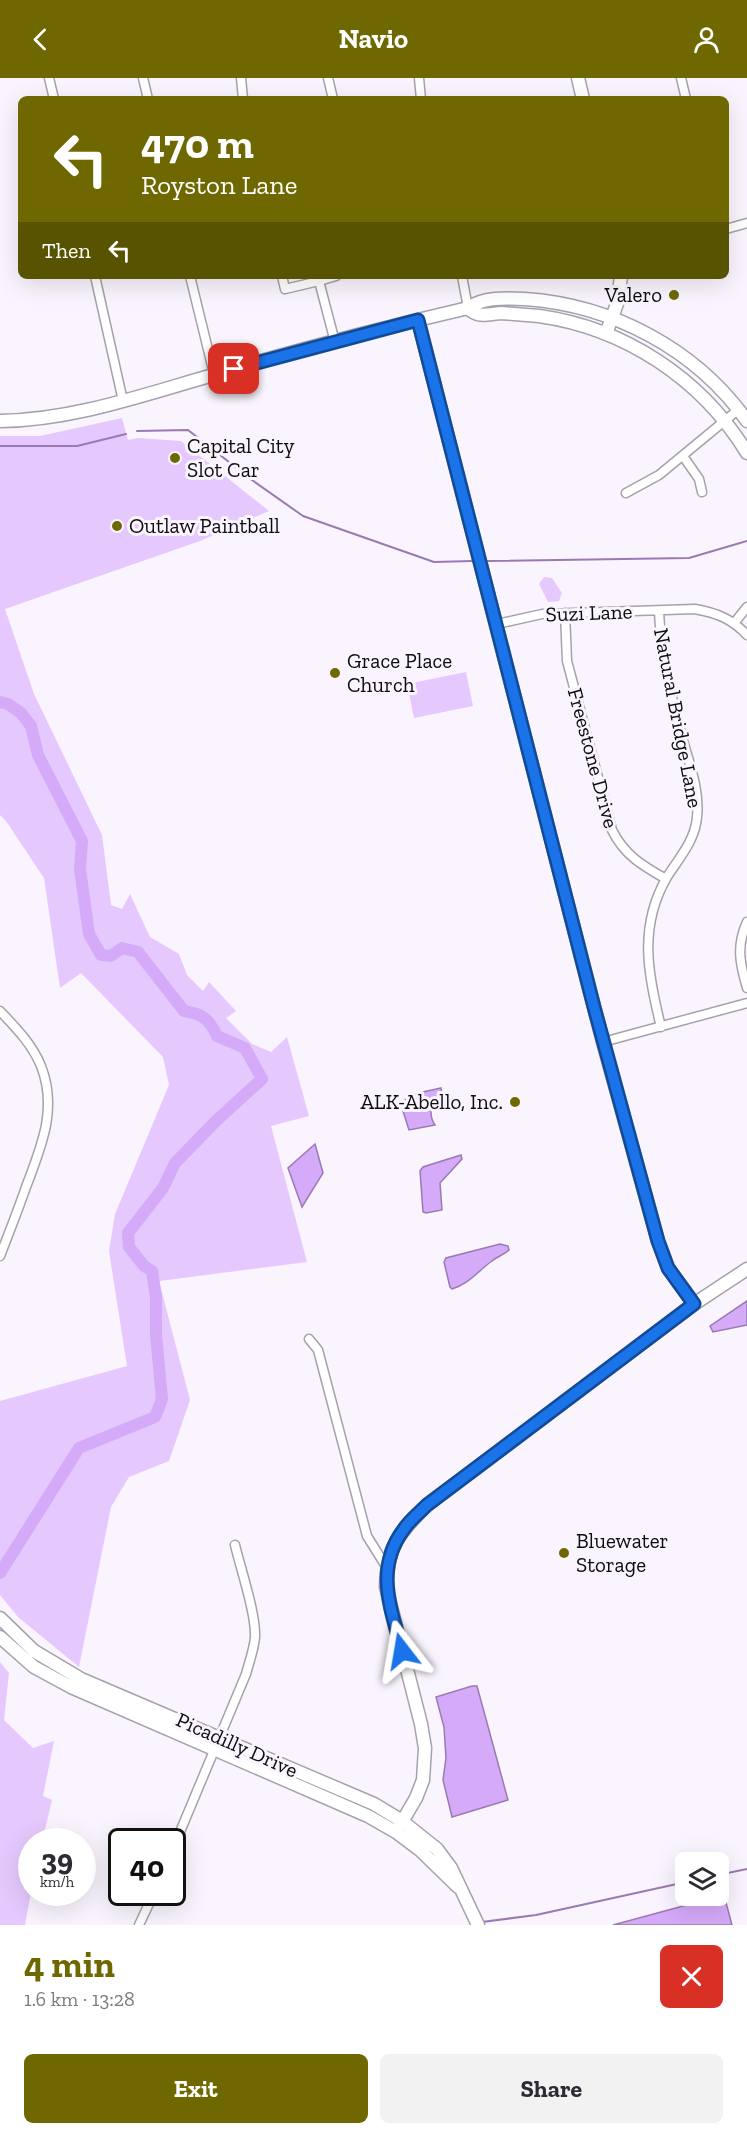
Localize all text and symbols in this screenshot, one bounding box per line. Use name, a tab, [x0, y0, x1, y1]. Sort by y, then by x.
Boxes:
icon: back	[24, 23, 57, 56]
text: Navio	[339, 23, 408, 55]
icon: person	[690, 23, 723, 56]
text: 470 m	[141, 118, 254, 169]
icon: left	[42, 120, 120, 198]
text: Royston Lane	[141, 169, 297, 201]
icon: left	[103, 234, 136, 267]
text: Then	[42, 237, 91, 264]
place label: Valero	[604, 282, 662, 307]
marker: Valero	[667, 288, 681, 302]
pin	[208, 343, 259, 394]
icon: arrive	[217, 352, 250, 385]
place label: Capital City Slot Car	[187, 433, 295, 482]
marker: Capital City Slot Car	[168, 451, 182, 465]
place label: Outlaw Paintball	[129, 513, 280, 538]
marker: Outlaw Paintball	[110, 519, 124, 533]
street label: Suzi Lane	[545, 598, 633, 627]
street label: Natural Bridge Lane	[649, 626, 708, 810]
place label: Grace Place Church	[347, 648, 452, 697]
marker: Grace Place Church	[328, 666, 342, 680]
street label: Freestone Drive	[563, 685, 624, 831]
place label: ALK-Abello, Inc.	[360, 1089, 503, 1114]
marker: ALK-Abello, Inc.	[508, 1095, 522, 1109]
place label: Bluewater Storage	[576, 1528, 668, 1577]
marker: Bluewater Storage	[557, 1546, 571, 1560]
position arrow	[370, 1619, 434, 1683]
street label: Picadilly Drive	[173, 1707, 302, 1783]
speed limit sign: 40	[108, 1828, 186, 1906]
text: 39	[41, 1842, 73, 1878]
map controls	[675, 1852, 729, 1906]
button: layers	[675, 1852, 729, 1906]
text: km/h	[40, 1873, 74, 1891]
text: 4 min	[24, 1943, 115, 1986]
button: close	[660, 1945, 723, 2008]
text: 1.6 km · 13:28	[24, 1987, 135, 2011]
button: Exit	[24, 2054, 368, 2123]
button: Share	[380, 2054, 723, 2123]

